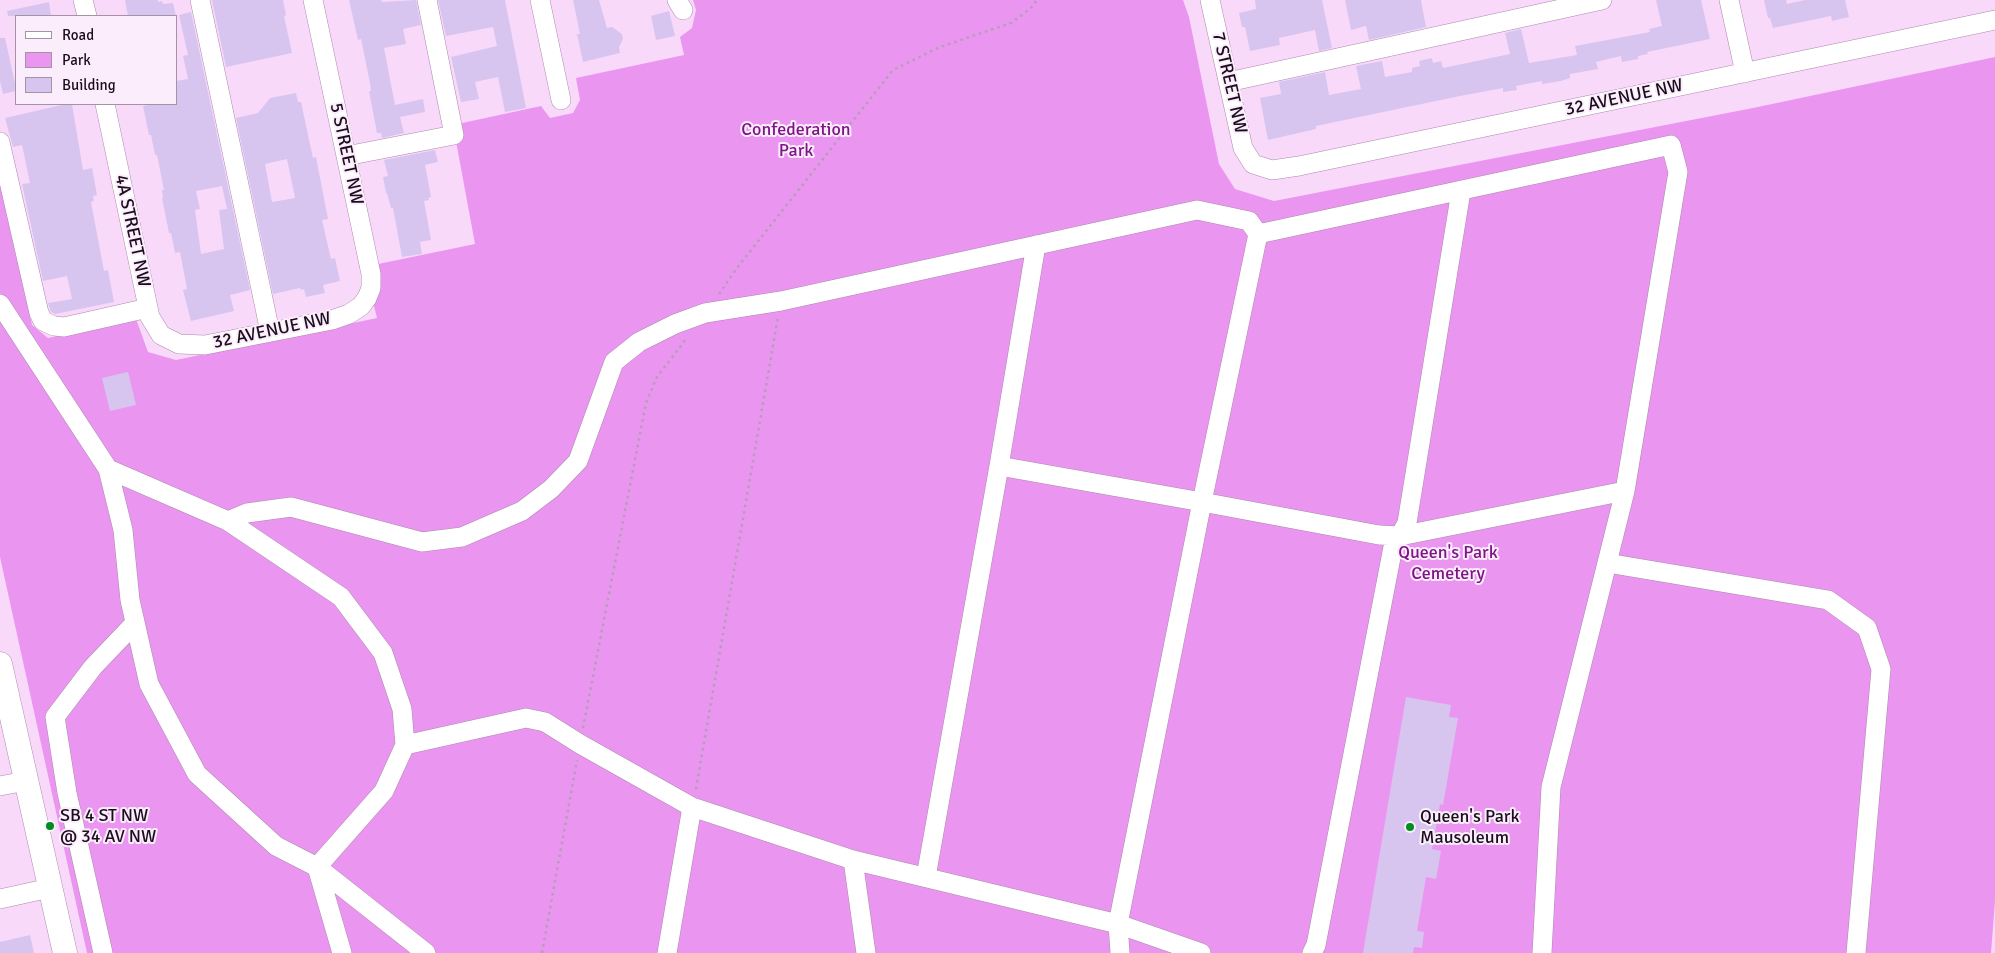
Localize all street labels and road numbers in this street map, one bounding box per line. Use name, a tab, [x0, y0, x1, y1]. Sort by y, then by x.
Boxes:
street label: 7 STREET NW	[1207, 30, 1251, 136]
street label: 32 AVENUE NW	[1563, 75, 1685, 121]
street label: 5 STREET NW	[325, 101, 367, 207]
street label: 4A STREET NW	[110, 173, 154, 289]
street label: 32 AVENUE NW	[211, 308, 333, 354]

